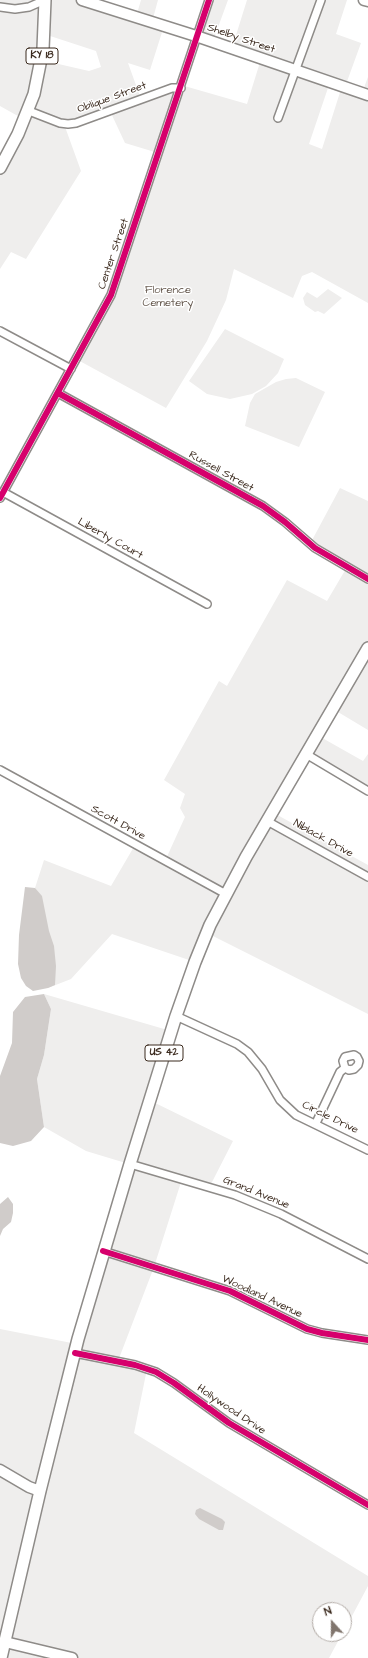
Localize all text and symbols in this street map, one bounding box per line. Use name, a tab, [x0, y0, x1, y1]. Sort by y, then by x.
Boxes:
street label: Shelby Street	[205, 21, 277, 57]
road number: KY 18	[26, 48, 58, 64]
street label: Oblique Street	[76, 79, 148, 117]
street label: Center Street	[96, 217, 132, 291]
park label: Florence Cemetery	[143, 284, 193, 310]
street label: Russell Street	[186, 449, 256, 495]
street label: Liberty Court	[75, 516, 145, 562]
street label: Scott Drive	[89, 803, 147, 843]
street label: Niblack Drive	[291, 817, 355, 861]
road number: US 42	[145, 1045, 183, 1061]
street label: Circle Drive	[300, 1099, 360, 1137]
street label: Grand Avenue	[221, 1174, 291, 1212]
street label: Woodland Avenue	[220, 1273, 304, 1321]
street label: Hollywood Drive	[194, 1382, 268, 1438]
north arrow	[312, 1602, 352, 1642]
text: N	[322, 1603, 334, 1620]

